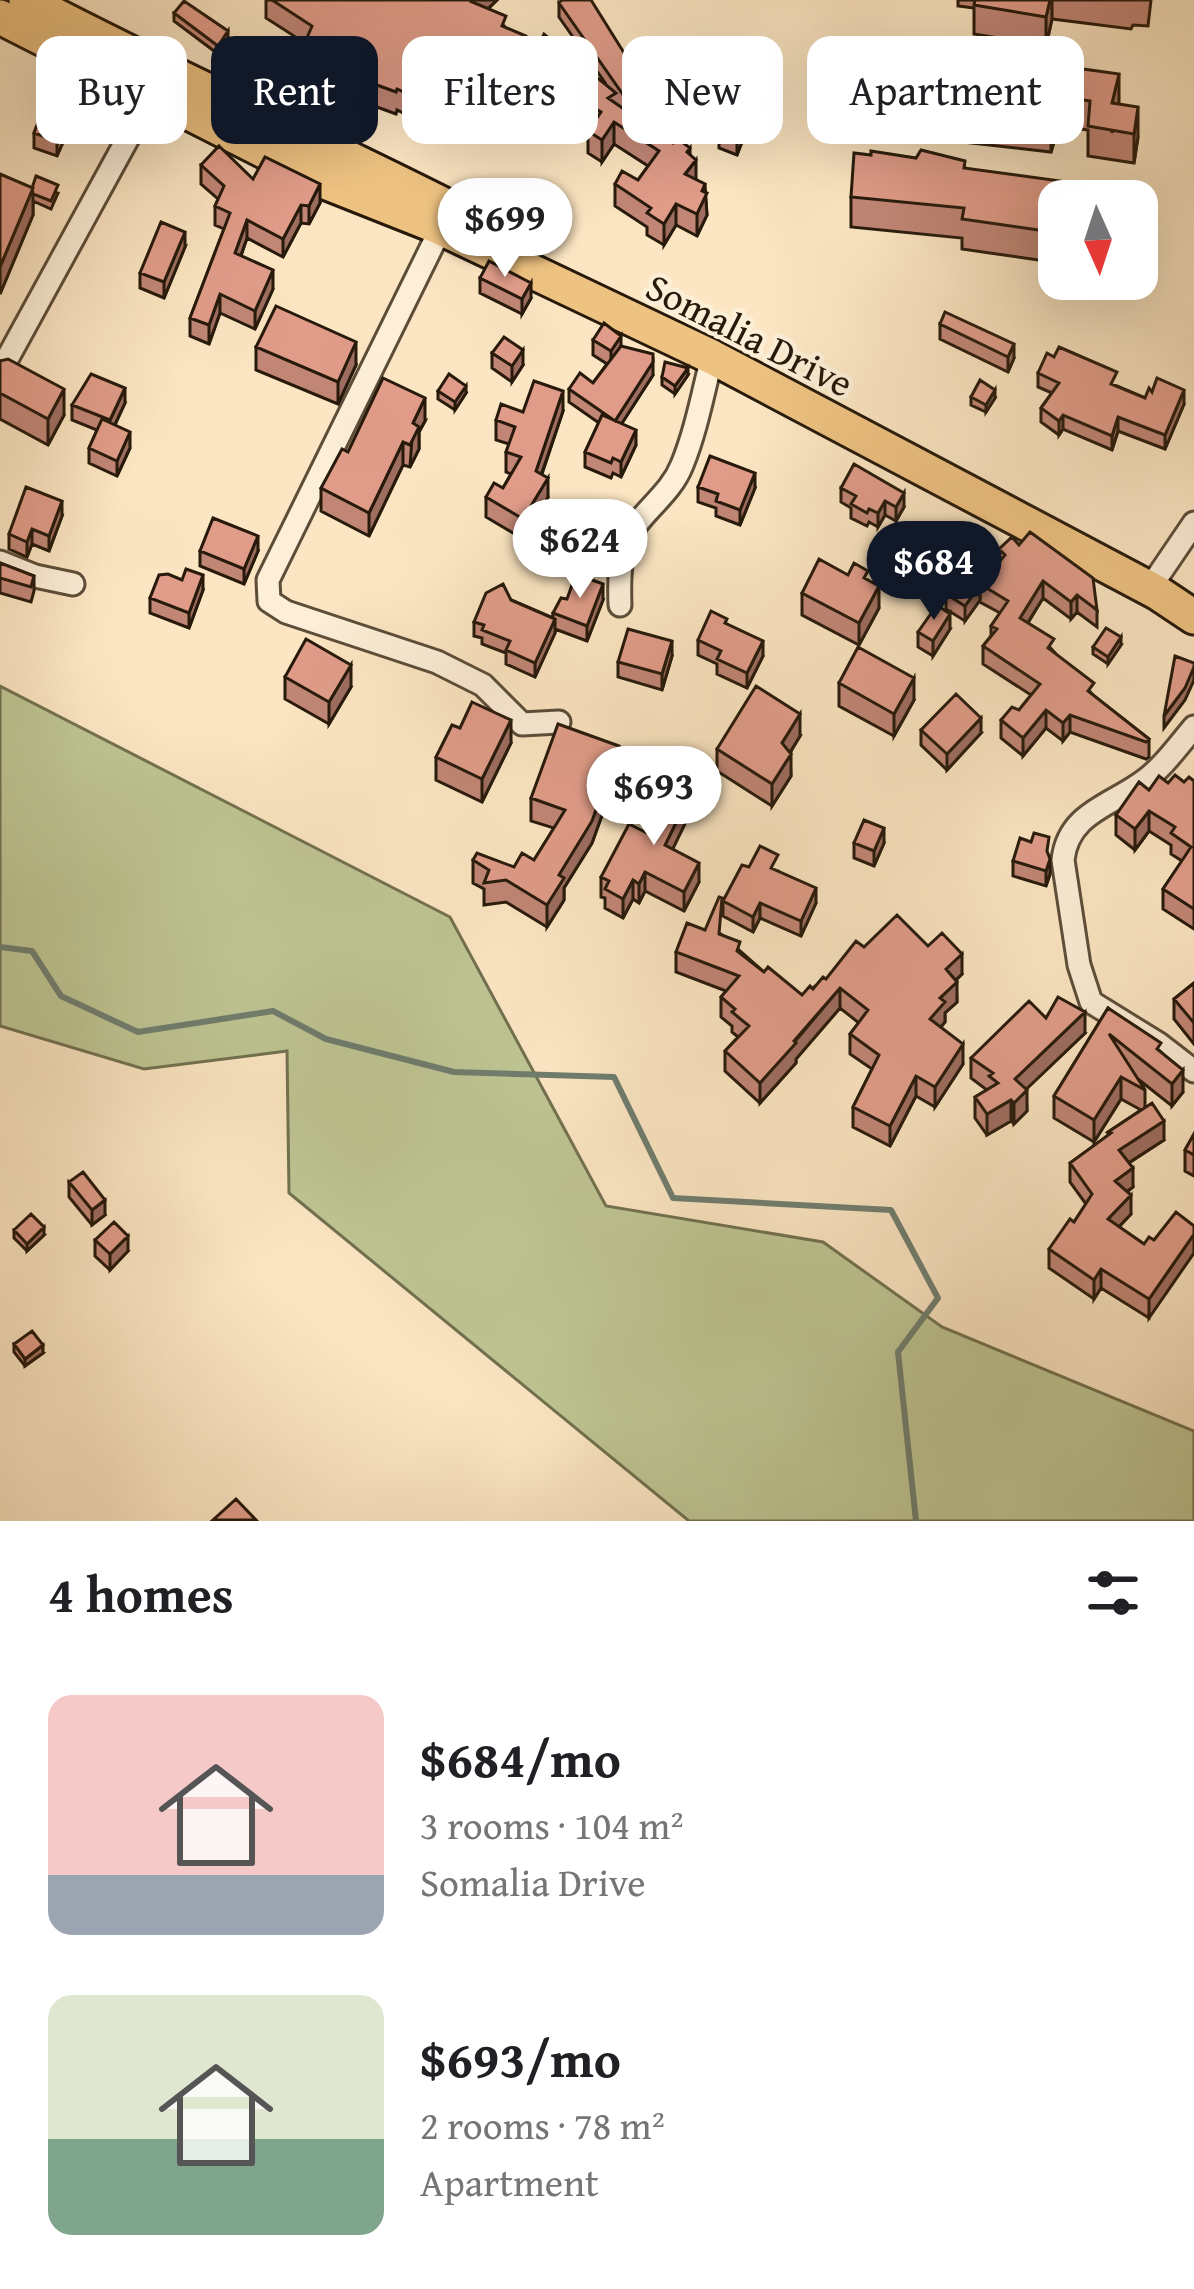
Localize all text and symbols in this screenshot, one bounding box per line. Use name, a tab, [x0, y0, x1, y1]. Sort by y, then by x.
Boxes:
chip: Buy	[36, 36, 187, 144]
chip: Rent	[211, 36, 378, 144]
chip: Filters	[402, 36, 598, 144]
chip: New	[622, 36, 783, 144]
chip: Apartment	[807, 36, 1084, 144]
pin: $699	[434, 178, 576, 280]
north arrow	[1038, 180, 1158, 300]
map controls	[1038, 180, 1158, 300]
text: $699	[465, 188, 545, 245]
street label: Somalia Drive	[637, 257, 863, 411]
pin: $624	[509, 499, 651, 601]
text: $624	[540, 509, 620, 566]
pin: $684	[863, 521, 1005, 623]
text: $684	[894, 531, 974, 588]
pin: $693	[583, 746, 725, 848]
text: $693	[614, 756, 694, 813]
text: 4 homes	[48, 1556, 234, 1631]
icon: filters	[1080, 1560, 1146, 1626]
text: $684/mo	[420, 1721, 621, 1796]
icon: home	[144, 1743, 288, 1887]
text: 3 rooms · 104 m²	[420, 1796, 684, 1853]
text: Somalia Drive	[420, 1853, 646, 1910]
text: $693/mo	[420, 2021, 621, 2096]
icon: home	[144, 2043, 288, 2187]
text: 2 rooms · 78 m²	[420, 2096, 665, 2153]
text: Apartment	[420, 2153, 599, 2210]

